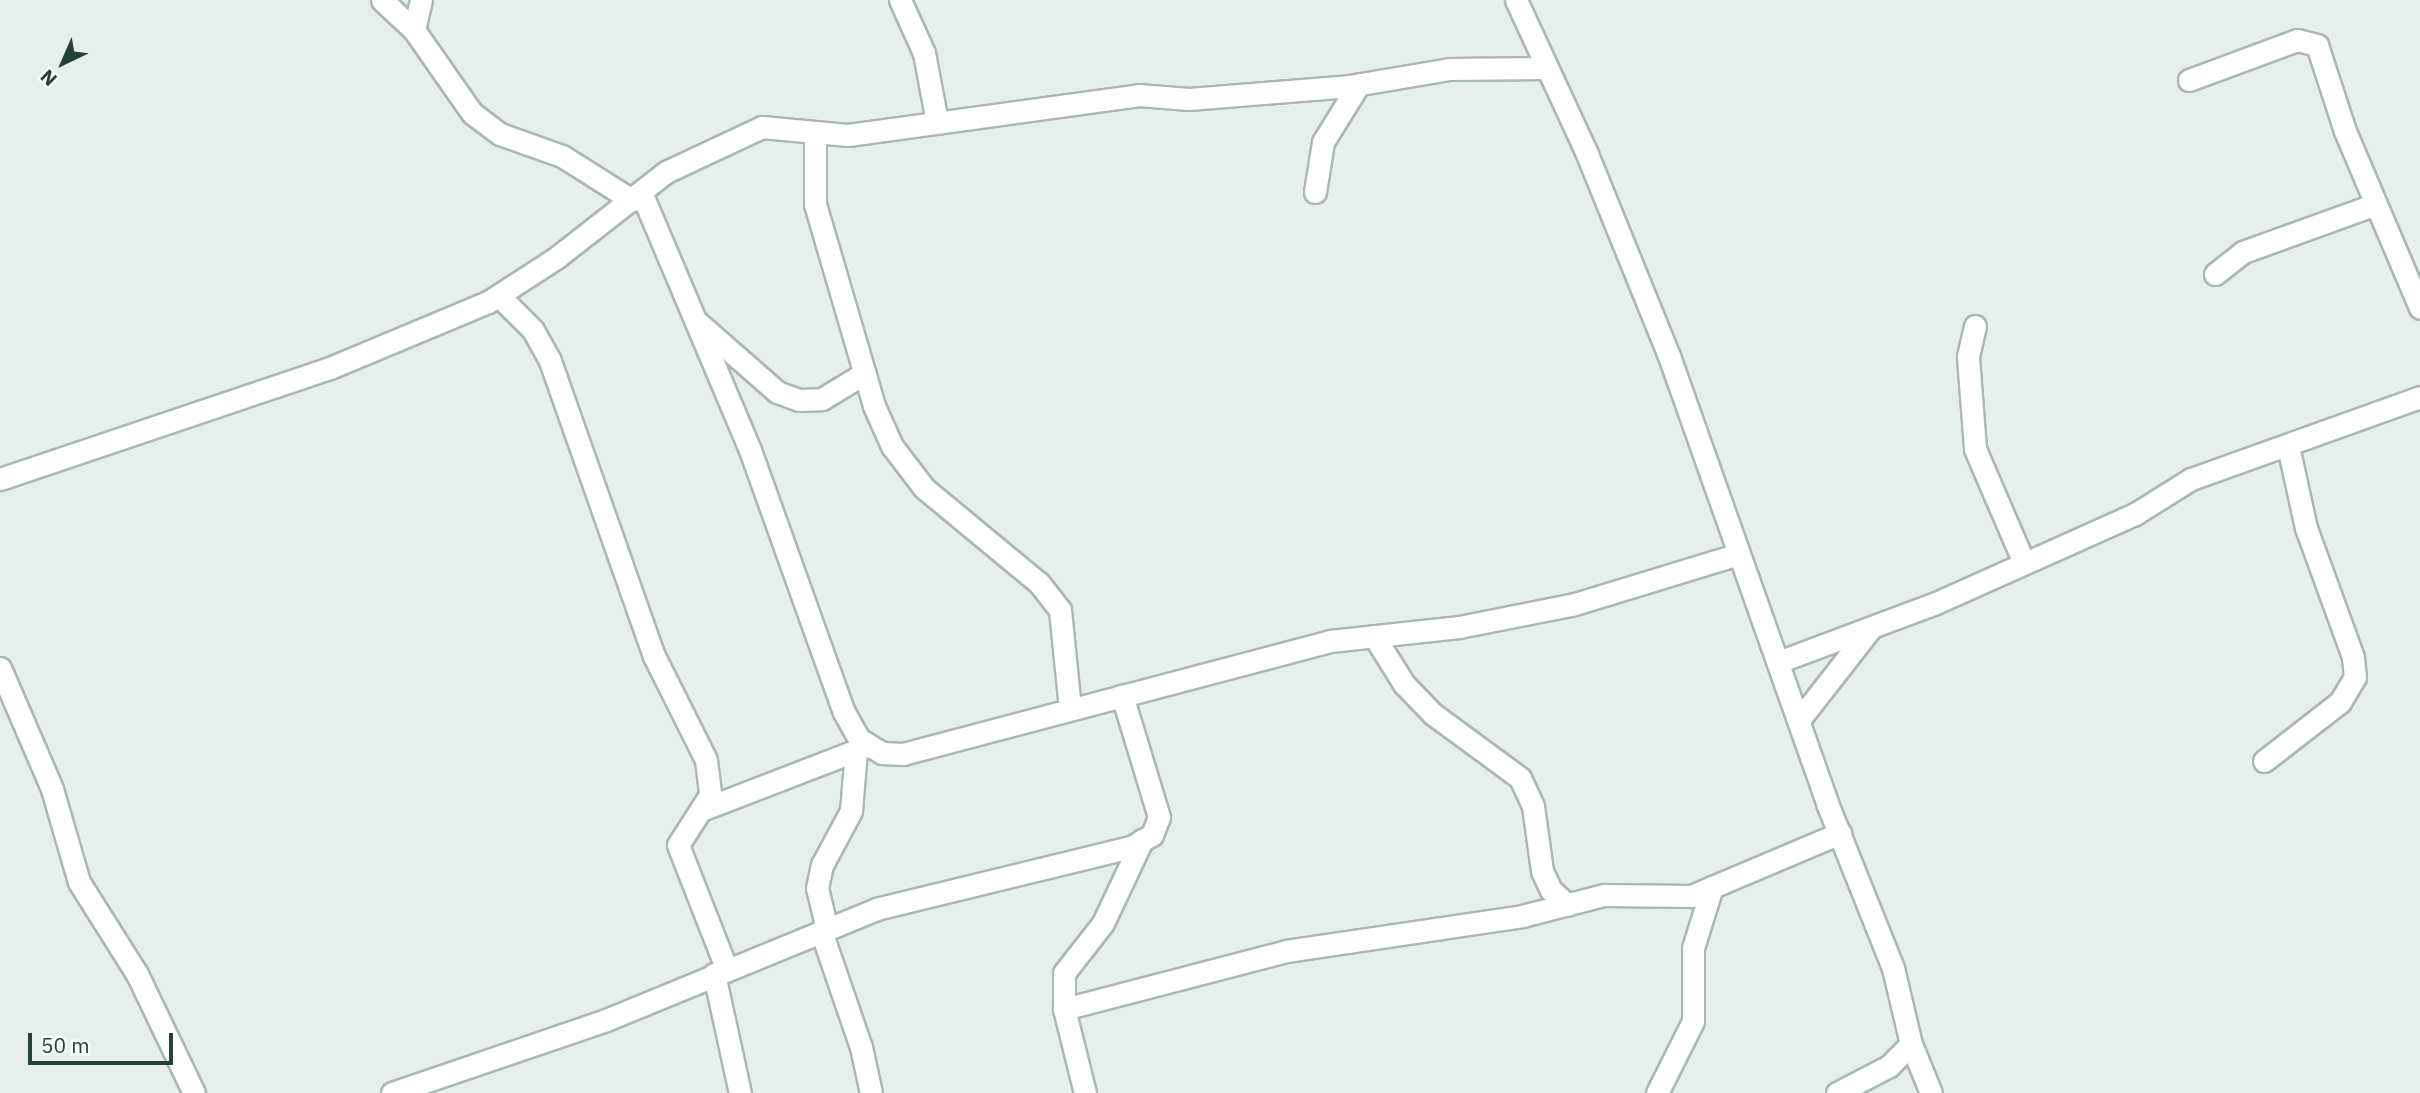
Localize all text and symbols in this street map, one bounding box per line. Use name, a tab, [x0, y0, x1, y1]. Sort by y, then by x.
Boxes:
north arrow	[28, 28, 98, 98]
text: N	[35, 65, 62, 92]
scale bar	[32, 1020, 177, 1064]
text: 50 m	[41, 1031, 90, 1059]

